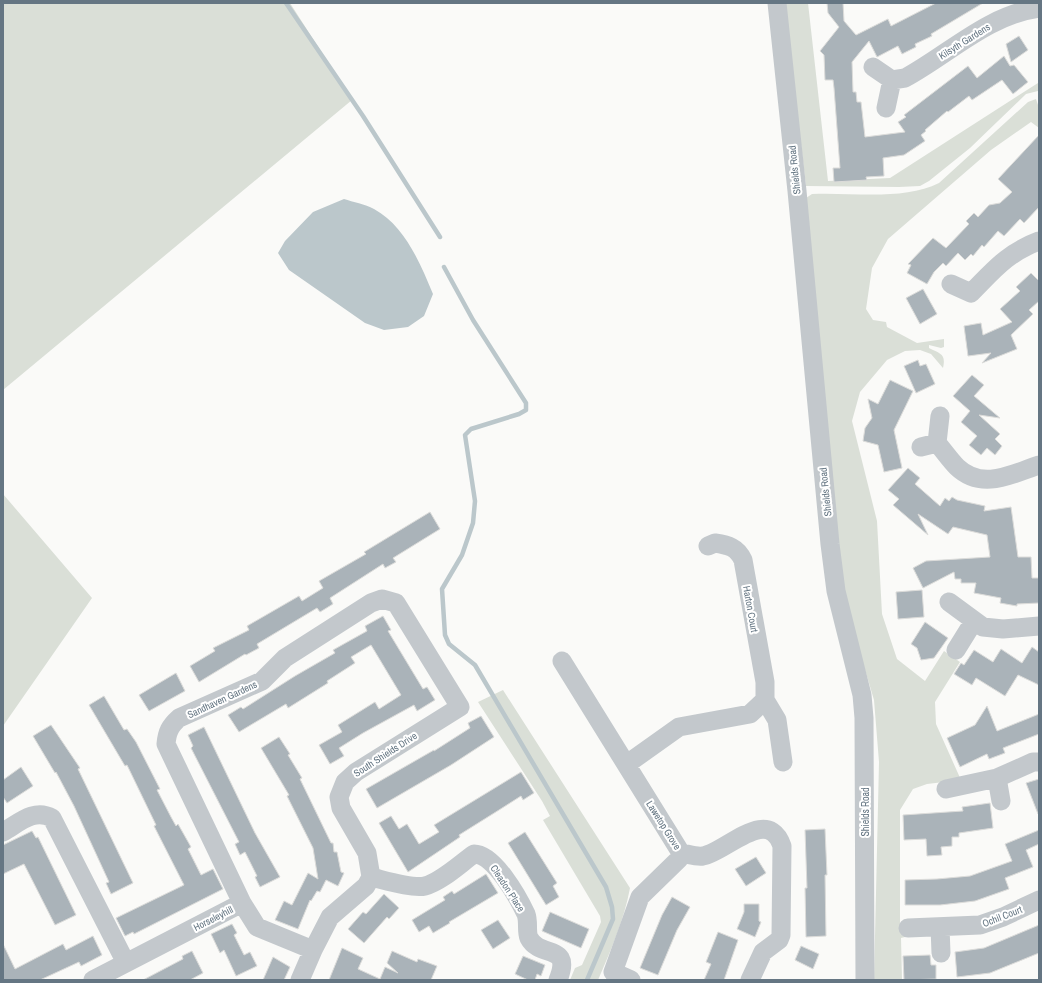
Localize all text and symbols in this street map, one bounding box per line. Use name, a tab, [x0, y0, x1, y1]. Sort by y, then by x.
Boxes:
street label: Kilsyth Gardens	[936, 20, 992, 62]
street label: Shields Road	[785, 145, 804, 195]
street label: Shields Road	[816, 467, 835, 517]
street label: Harton Court	[740, 585, 761, 634]
street label: Sandhaven Gardens	[185, 678, 259, 721]
street label: South Shields Drive	[351, 729, 420, 780]
street label: Shields Road	[859, 787, 872, 837]
street label: Lawetop Grove	[643, 798, 684, 853]
street label: Cleadon Place	[488, 862, 528, 915]
street label: Horseleyhill	[191, 903, 235, 934]
street label: Ochil Court	[980, 903, 1025, 930]

